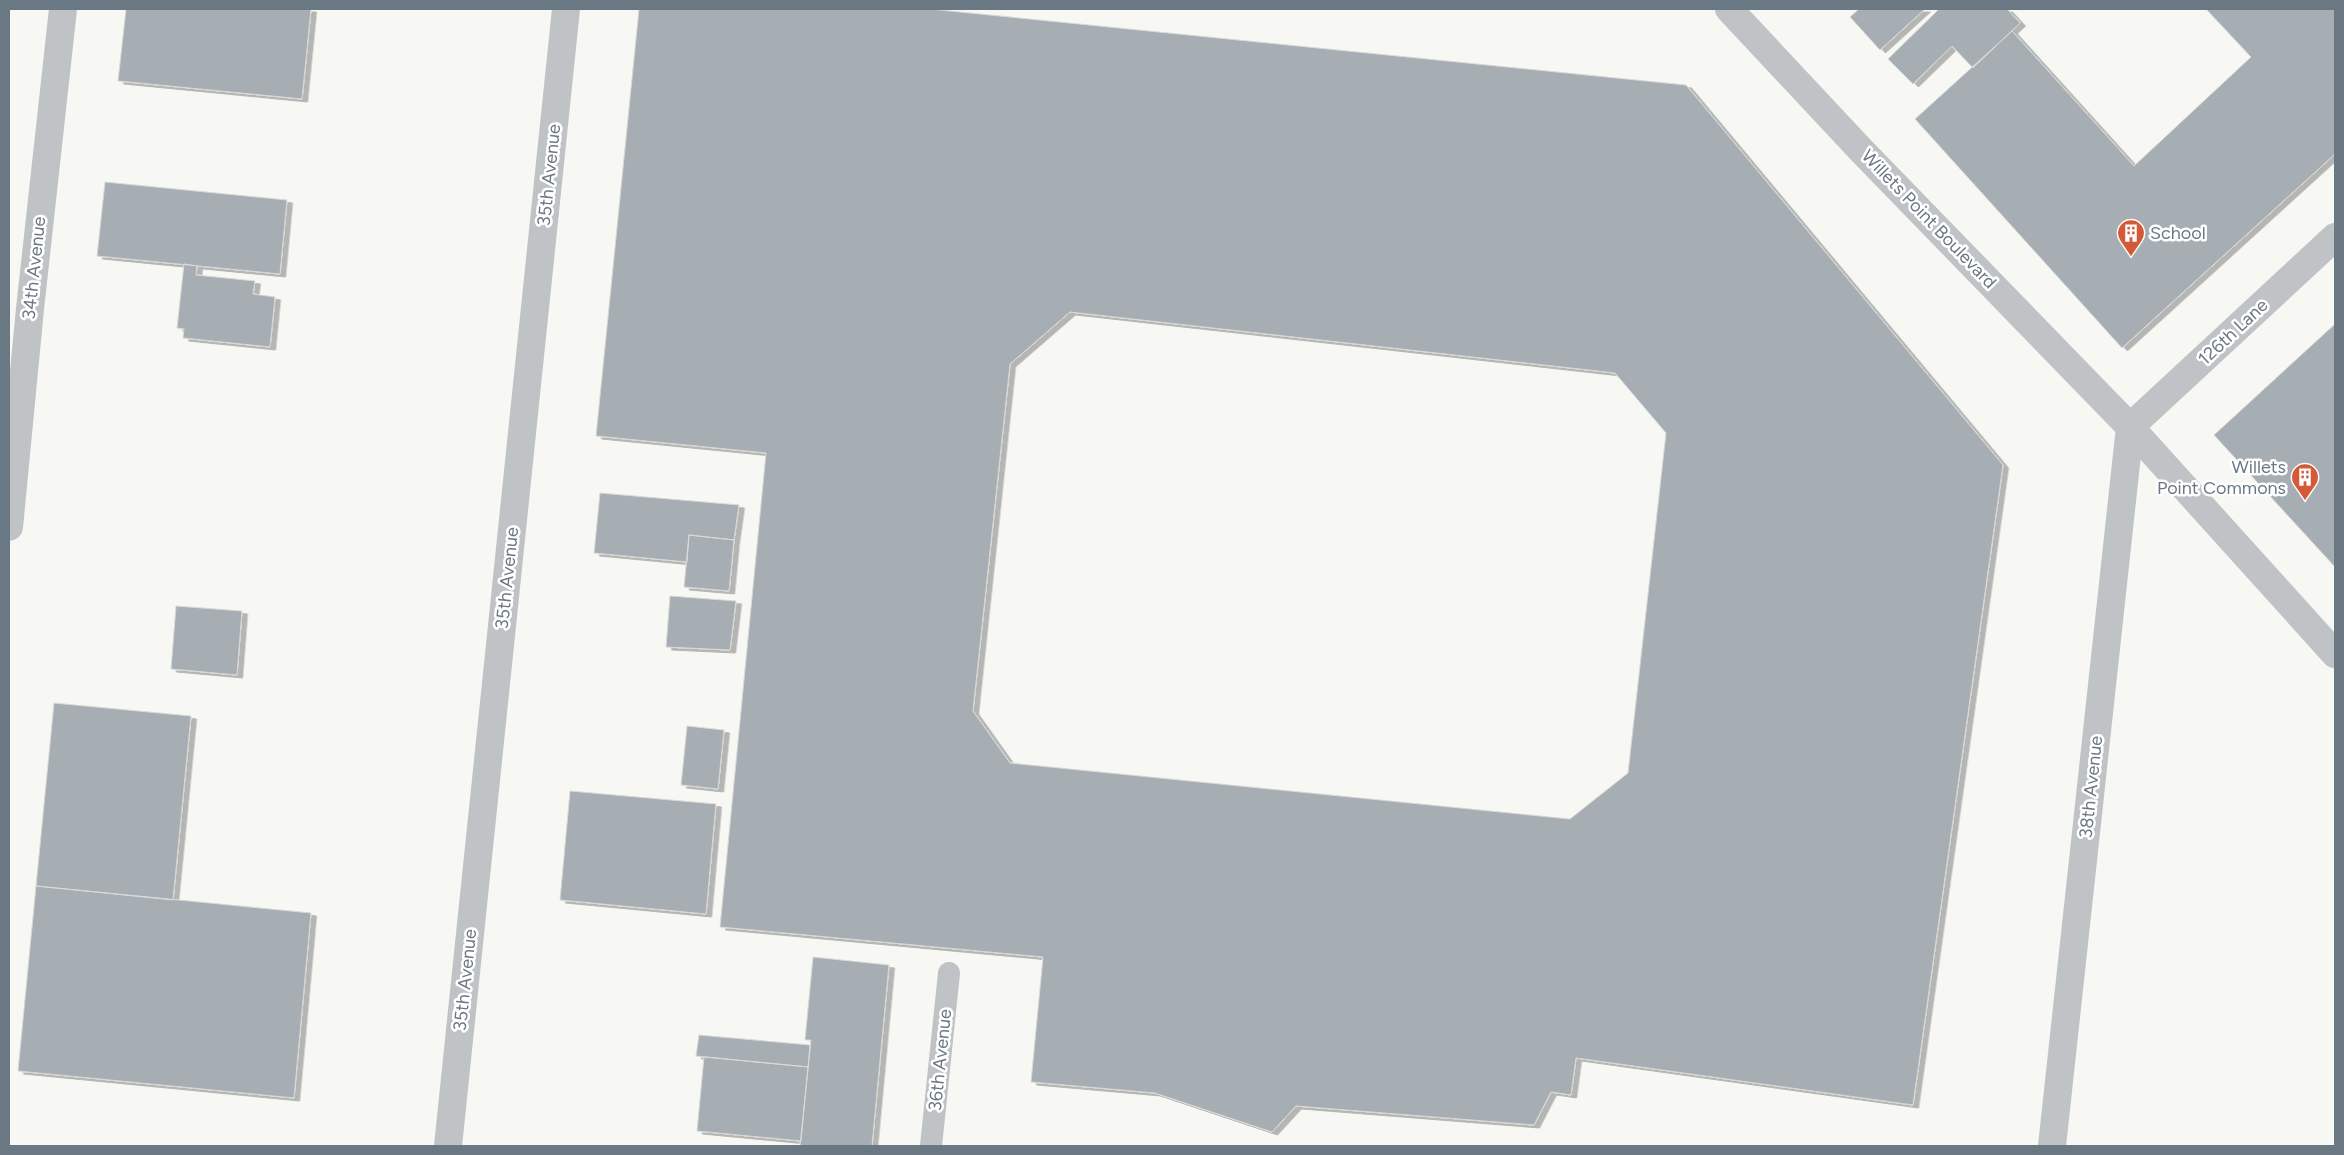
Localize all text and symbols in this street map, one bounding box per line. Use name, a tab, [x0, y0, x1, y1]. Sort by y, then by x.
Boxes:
street label: 35th Avenue	[533, 123, 565, 227]
street label: Willets Point Boulevard	[1857, 145, 2001, 293]
street label: 34th Avenue	[18, 215, 50, 320]
building icon: School	[2116, 218, 2146, 257]
place label: School	[2150, 222, 2206, 244]
street label: 126th Lane	[2194, 294, 2273, 370]
place label: Willets Point Commons	[2157, 456, 2286, 499]
building icon: Willets Point Commons	[2290, 462, 2320, 501]
street label: 35th Avenue	[491, 526, 523, 630]
street label: 38th Avenue	[2075, 734, 2107, 839]
street label: 35th Avenue	[449, 928, 481, 1032]
street label: 36th Avenue	[924, 1008, 956, 1112]

